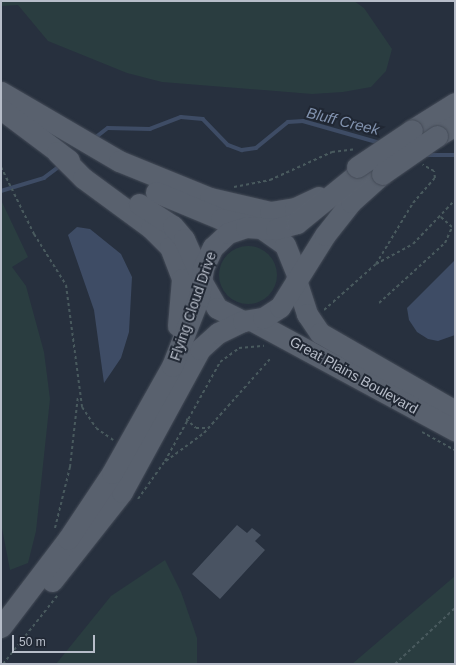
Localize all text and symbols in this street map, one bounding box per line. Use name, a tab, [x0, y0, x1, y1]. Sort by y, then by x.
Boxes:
water label: Bluff Creek	[305, 103, 381, 139]
street label: Flying Cloud Drive	[166, 249, 220, 363]
street label: Great Plains Boulevard	[287, 333, 421, 417]
scale bar	[14, 627, 97, 653]
text: 50 m	[19, 635, 46, 649]

